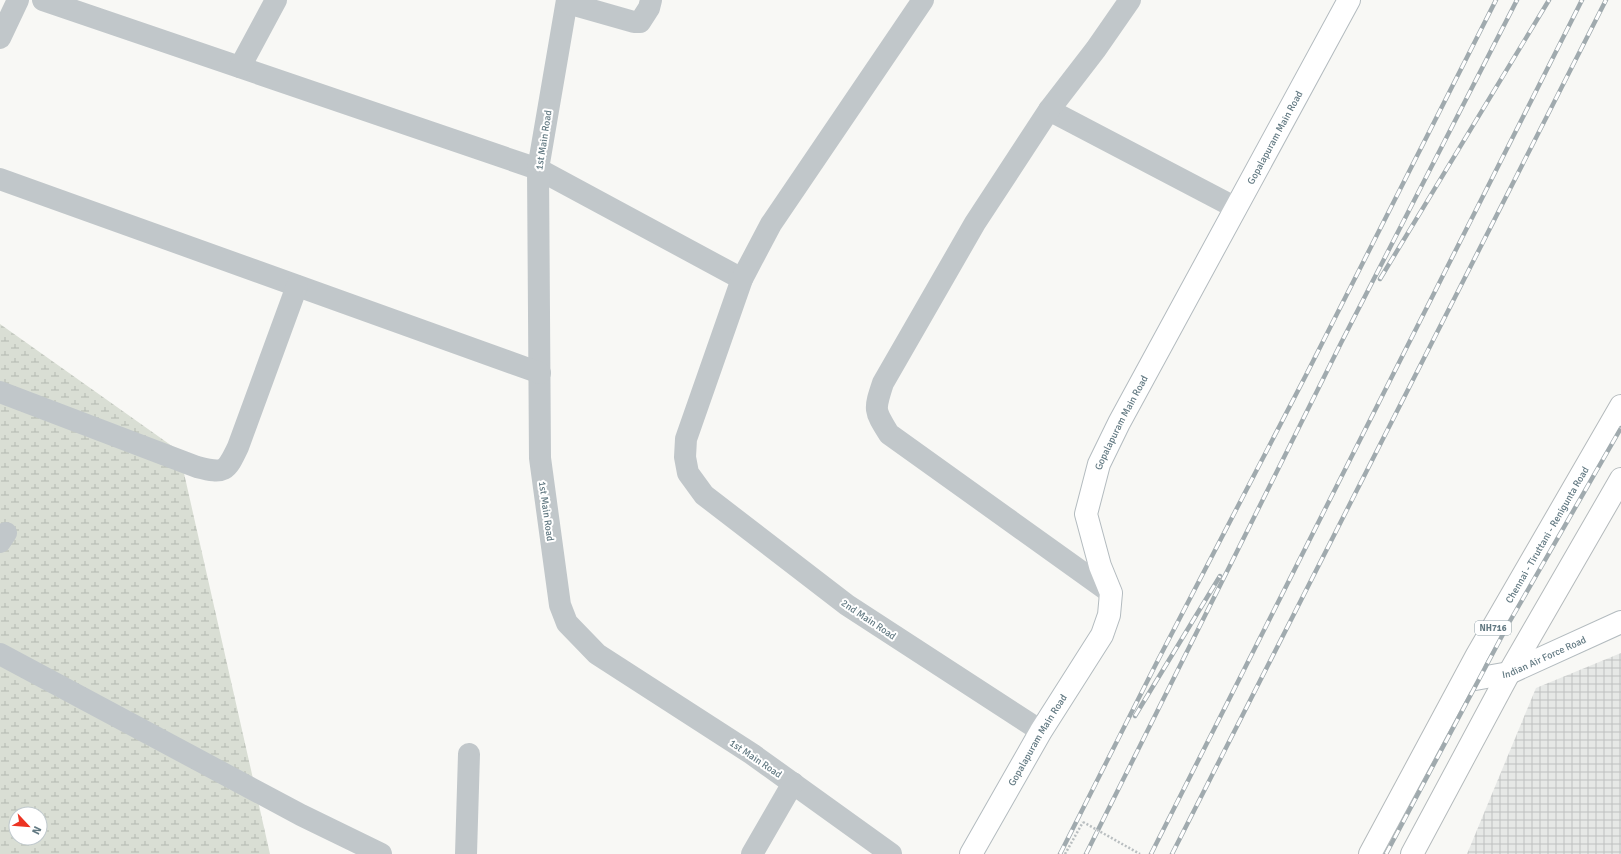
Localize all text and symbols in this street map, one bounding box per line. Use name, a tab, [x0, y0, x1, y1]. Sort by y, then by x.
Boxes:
street label: Gopalapuram Main Road	[1245, 89, 1305, 187]
street label: 1st Main Road	[533, 109, 555, 171]
street label: Gopalapuram Main Road	[1093, 374, 1151, 471]
street label: Chennai - Tiruttani - Renigunta Road	[1503, 465, 1592, 606]
street label: 1st Main Road	[536, 480, 556, 542]
street label: 2nd Main Road	[839, 597, 898, 643]
road number: NH716	[1475, 621, 1511, 635]
street label: Indian Air Force Road	[1501, 634, 1588, 681]
street label: Gopalapuram Main Road	[1006, 692, 1070, 788]
street label: 1st Main Road	[727, 737, 784, 781]
north arrow	[8, 806, 48, 846]
text: N	[29, 824, 44, 836]

